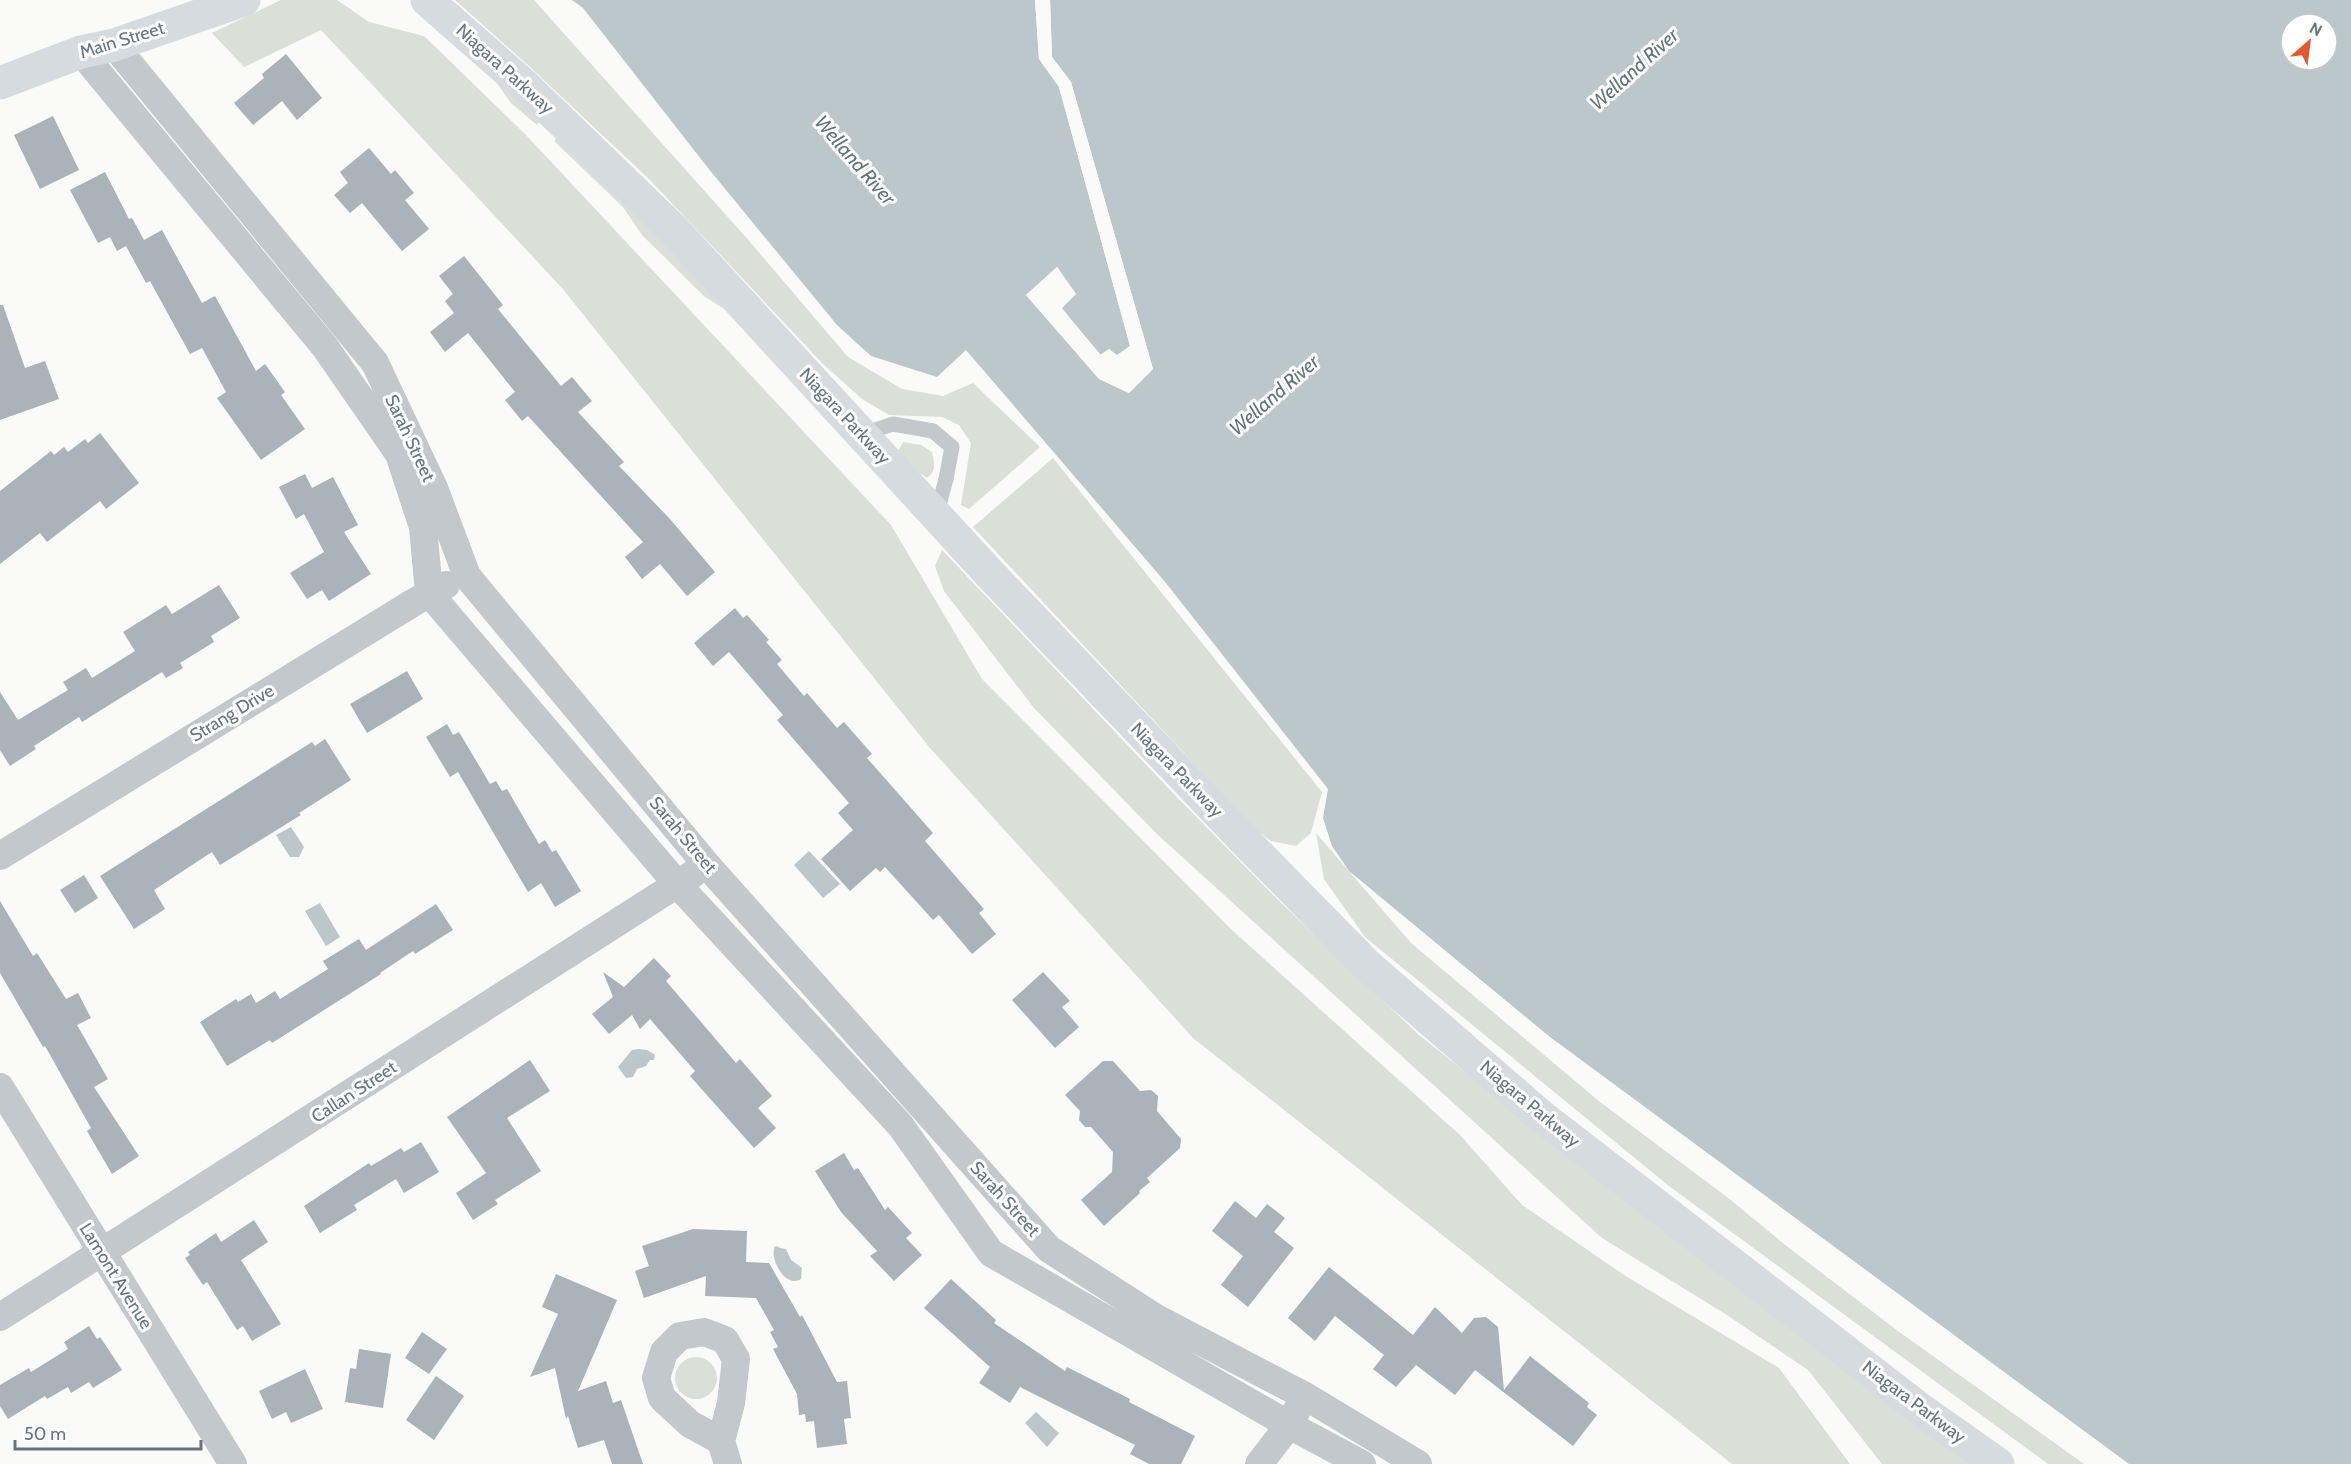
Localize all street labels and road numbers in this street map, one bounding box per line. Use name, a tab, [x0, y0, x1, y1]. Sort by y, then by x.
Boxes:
street label: Main Street	[77, 17, 167, 63]
street label: Niagara Parkway	[452, 19, 558, 119]
street label: Niagara Parkway	[795, 363, 895, 469]
street label: Sarah Street	[380, 391, 440, 485]
street label: Strang Drive	[186, 679, 278, 747]
street label: Niagara Parkway	[1126, 718, 1228, 822]
street label: Sarah Street	[645, 792, 721, 878]
street label: Callan Street	[307, 1056, 401, 1128]
street label: Niagara Parkway	[1476, 1056, 1584, 1152]
street label: Sarah Street	[966, 1157, 1044, 1241]
street label: Lamont Avenue	[75, 1219, 157, 1333]
street label: Niagara Parkway	[1858, 1356, 1970, 1448]

